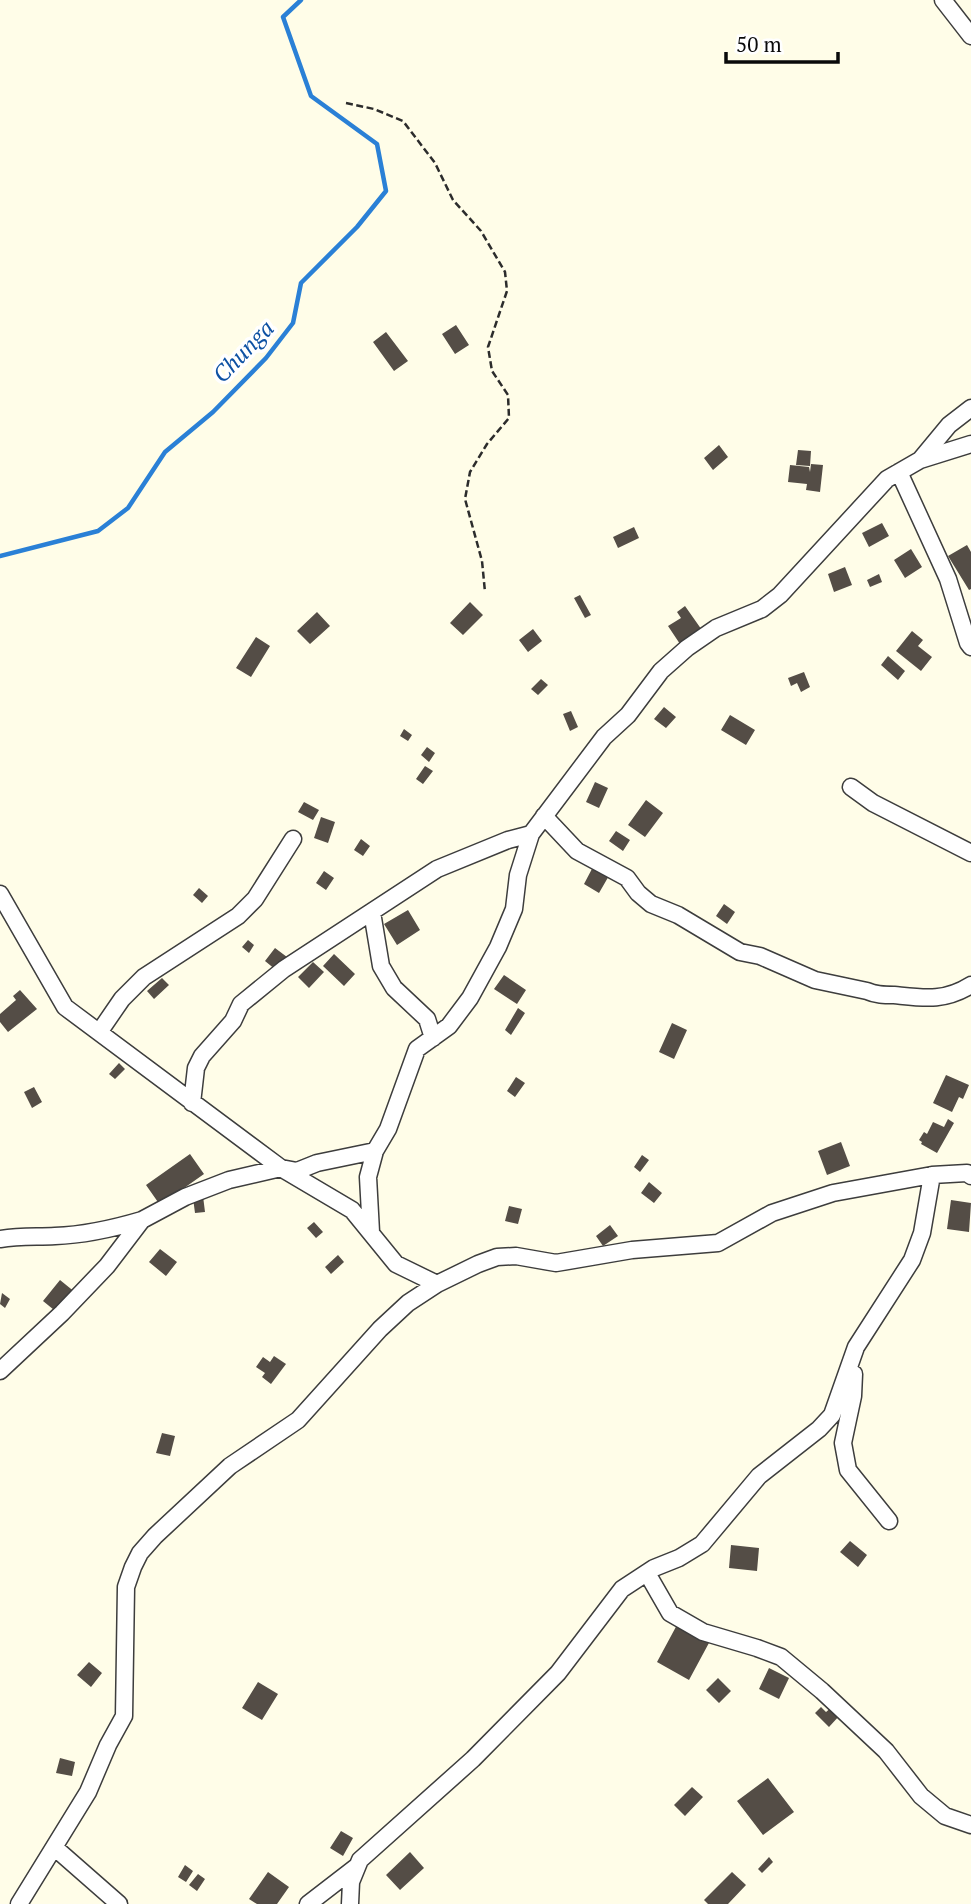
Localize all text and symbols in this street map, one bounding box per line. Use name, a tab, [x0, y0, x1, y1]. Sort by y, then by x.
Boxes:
scale bar	[726, 21, 838, 65]
text: 50 m	[736, 30, 782, 58]
water label: Chunga	[206, 313, 280, 389]

